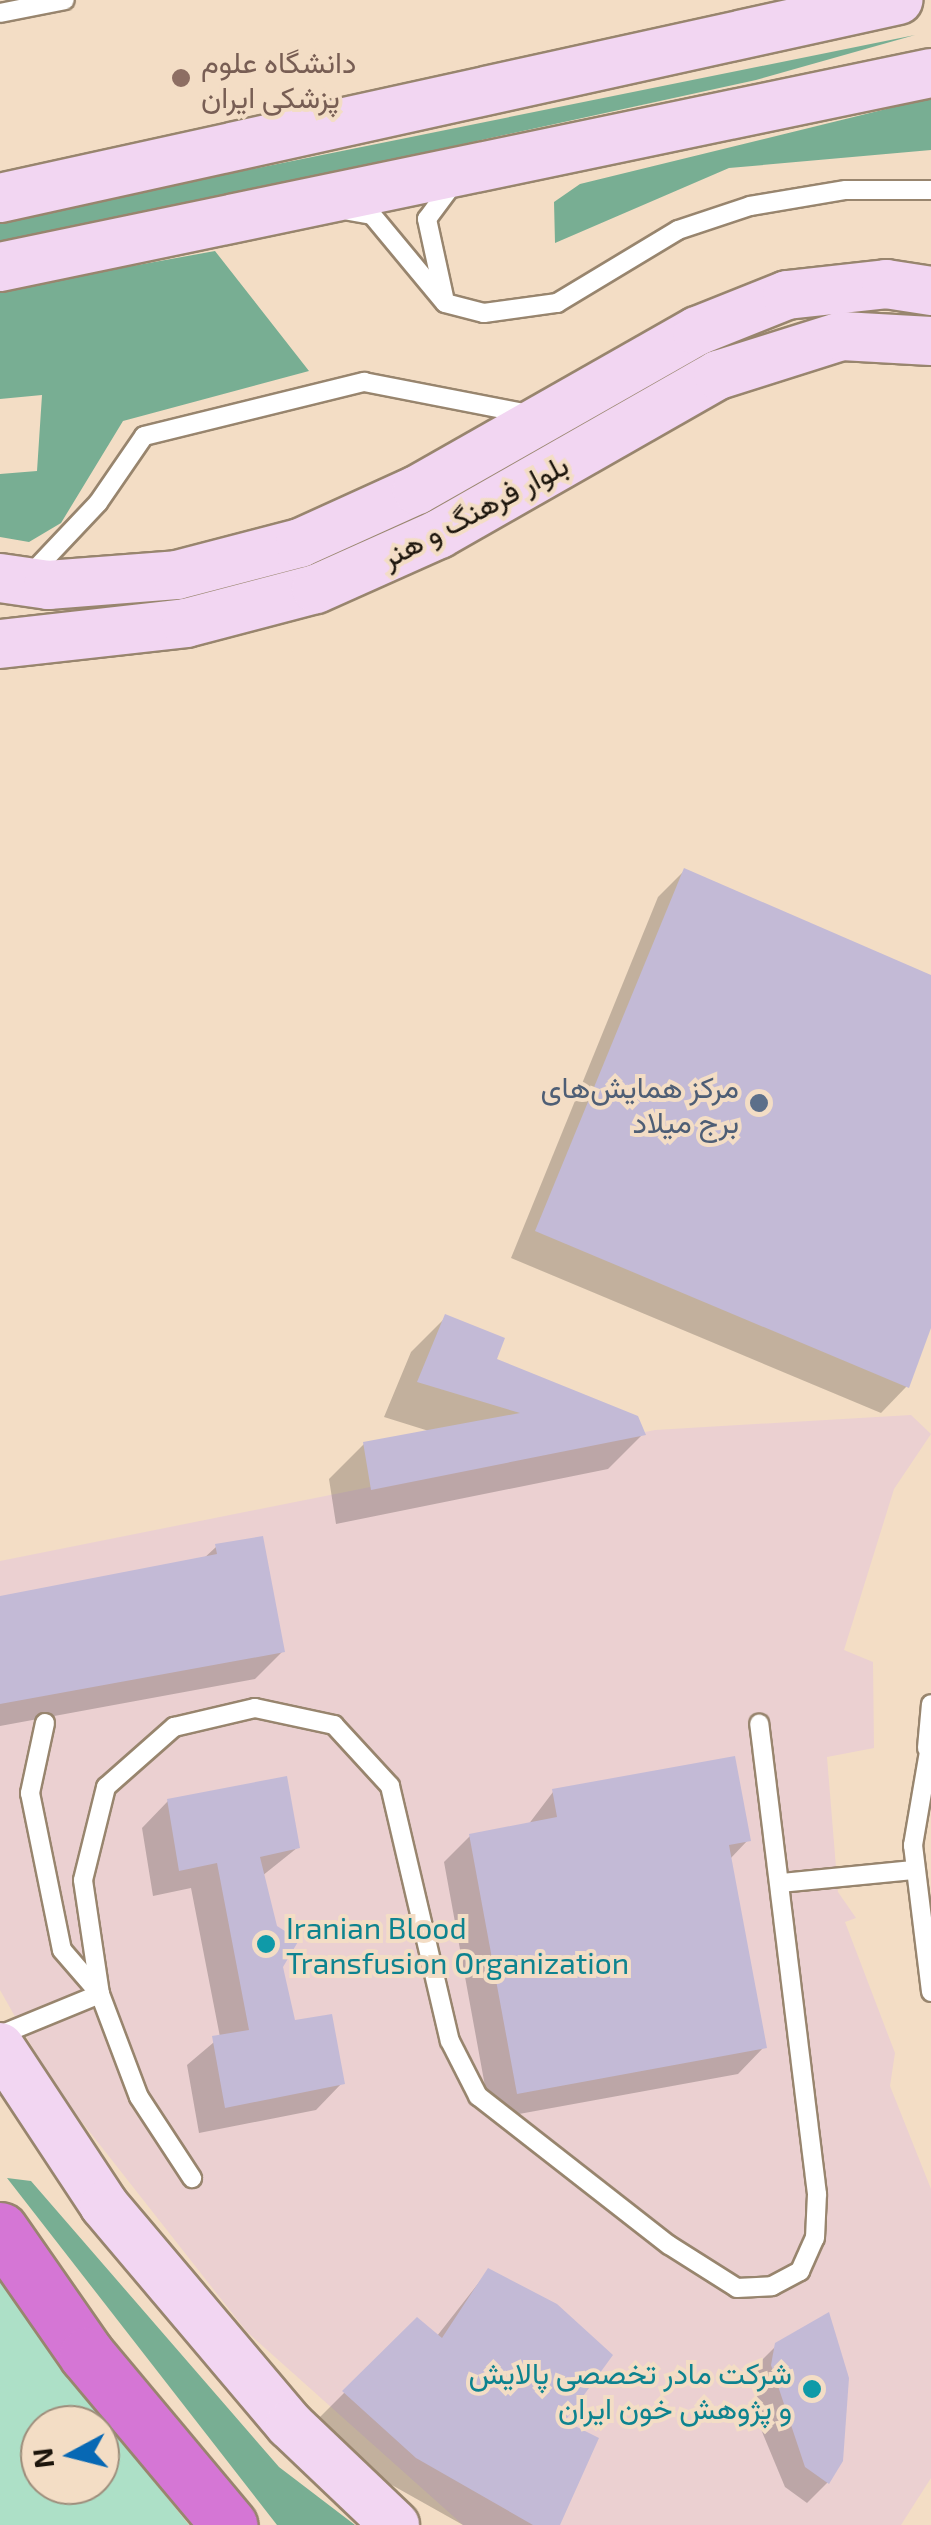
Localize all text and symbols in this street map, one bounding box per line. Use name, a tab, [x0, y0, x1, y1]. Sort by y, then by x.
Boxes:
place label: دانشگاه علوم پزشکی ایران	[201, 43, 356, 114]
marker: دانشگاه علوم پزشکی ایران	[170, 67, 192, 89]
street label: بلوار فرهنگ و هنر	[374, 446, 574, 574]
place label: مرکز همایش‌های برج میلاد	[540, 1068, 739, 1138]
marker: مرکز همایش‌های برج میلاد	[748, 1092, 770, 1114]
place label: Iranian Blood Transfusion Organization	[286, 1909, 629, 1980]
marker: Iranian Blood Transfusion Organization	[255, 1933, 277, 1955]
place label: شرکت مادر تخصصی پالایش و پژوهش خون ایران	[468, 2354, 792, 2424]
marker: شرکت مادر تخصصی پالایش و پژوهش خون ایران	[801, 2378, 823, 2400]
north arrow	[20, 2405, 120, 2505]
text: N	[24, 2446, 60, 2471]

